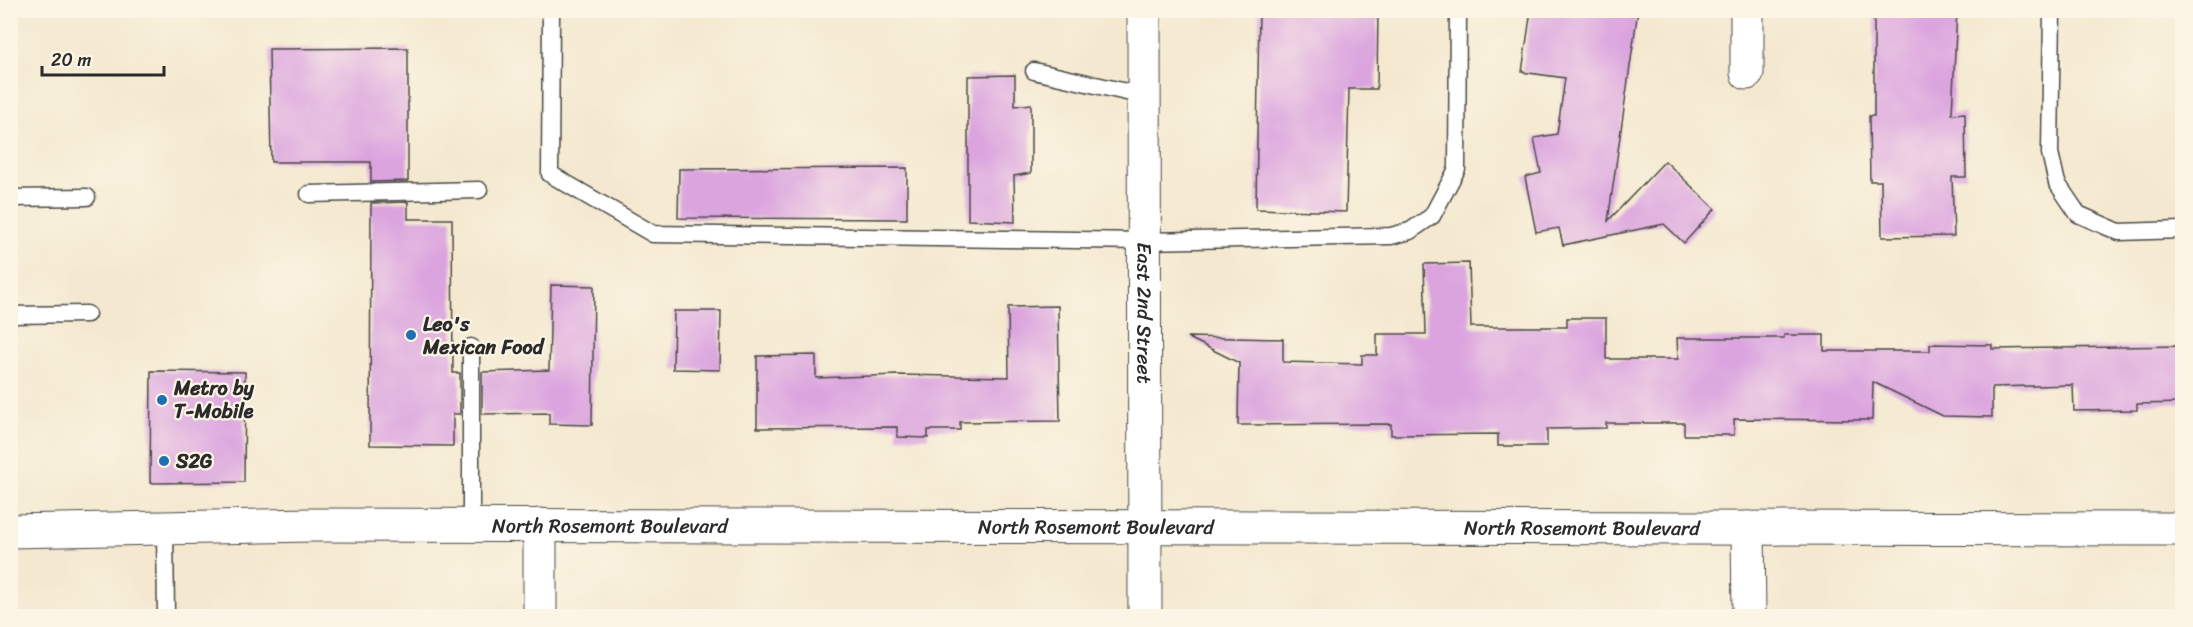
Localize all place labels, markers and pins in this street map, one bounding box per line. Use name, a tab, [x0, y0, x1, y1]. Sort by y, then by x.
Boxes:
place label: Leo's Mexican Food	[422, 307, 546, 365]
marker: Leo's Mexican Food	[404, 328, 418, 342]
place label: Metro by T-Mobile	[173, 371, 255, 429]
marker: Metro by T-Mobile	[155, 393, 169, 407]
place label: S2G	[175, 444, 213, 479]
marker: S2G	[157, 454, 171, 468]

